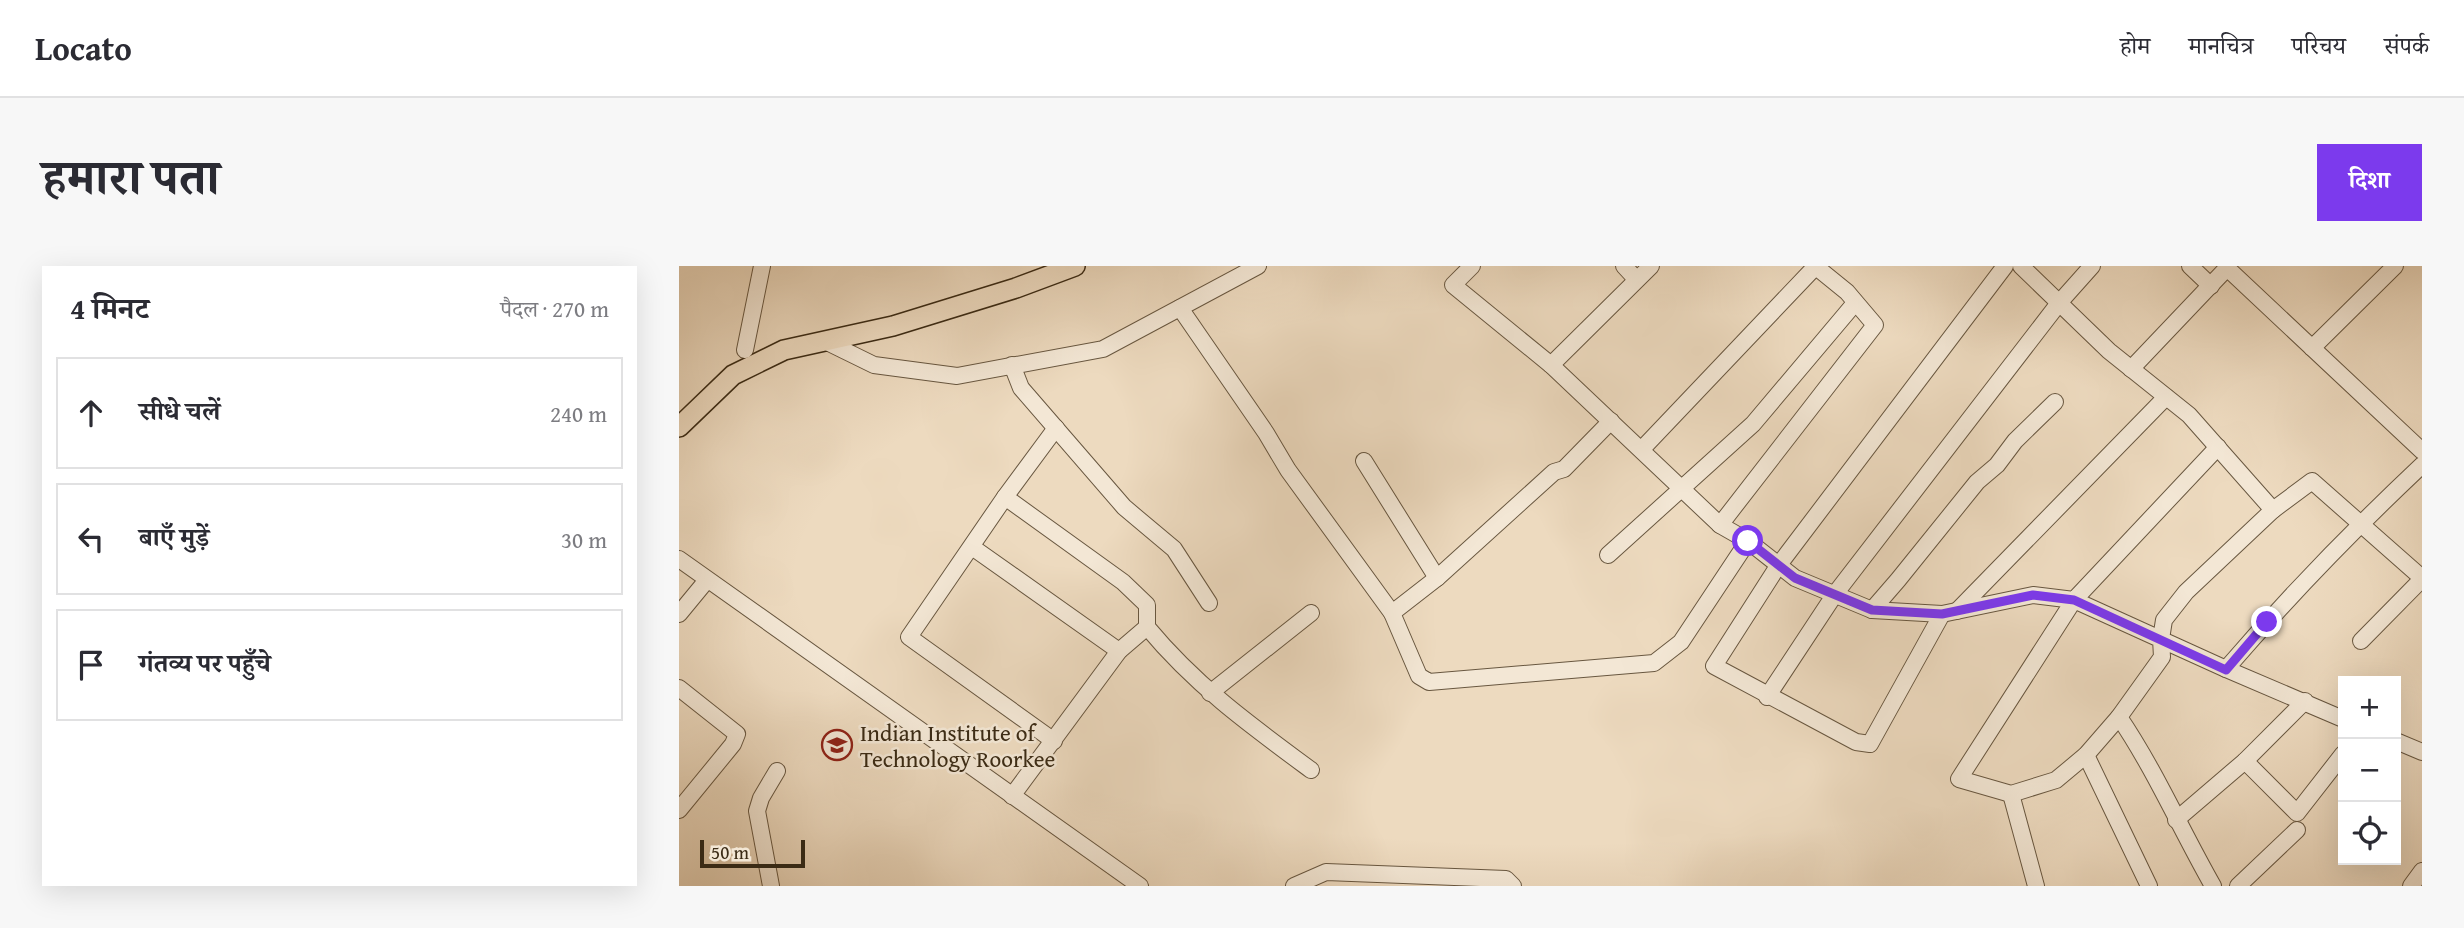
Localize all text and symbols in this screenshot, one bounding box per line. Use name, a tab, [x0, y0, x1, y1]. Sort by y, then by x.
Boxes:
text: Locato	[35, 24, 132, 72]
text: होम	[2120, 28, 2150, 63]
text: मानचित्र	[2188, 28, 2254, 63]
text: परिचय	[2292, 28, 2346, 63]
text: संपर्क	[2384, 28, 2429, 63]
text: हमारा पता	[42, 140, 220, 212]
button: दिशा	[2317, 144, 2422, 221]
text: 4 मिनट	[70, 286, 149, 330]
text: पैदल · 270 m	[500, 292, 609, 325]
text: सीधे चलें	[139, 391, 220, 430]
icon: ahead	[72, 394, 110, 432]
text: 240 m	[550, 397, 607, 430]
text: बाएँ मुड़ें	[139, 517, 209, 556]
icon: left	[72, 520, 110, 558]
text: 30 m	[561, 523, 607, 556]
route start	[1732, 525, 1763, 556]
route end	[2251, 606, 2282, 637]
text: गंतव्य पर पहुँचे	[139, 643, 271, 682]
icon: arrive	[72, 646, 110, 684]
map controls	[2338, 676, 2401, 865]
button: +	[2338, 676, 2401, 739]
place label: Indian Institute of Technology Roorkee	[860, 716, 1055, 775]
school or university icon: Indian Institute of Technology Roorkee	[820, 728, 854, 762]
button: −	[2338, 739, 2401, 802]
button: locate	[2338, 802, 2401, 865]
scale bar	[700, 837, 805, 869]
text: 50 m	[711, 838, 749, 866]

